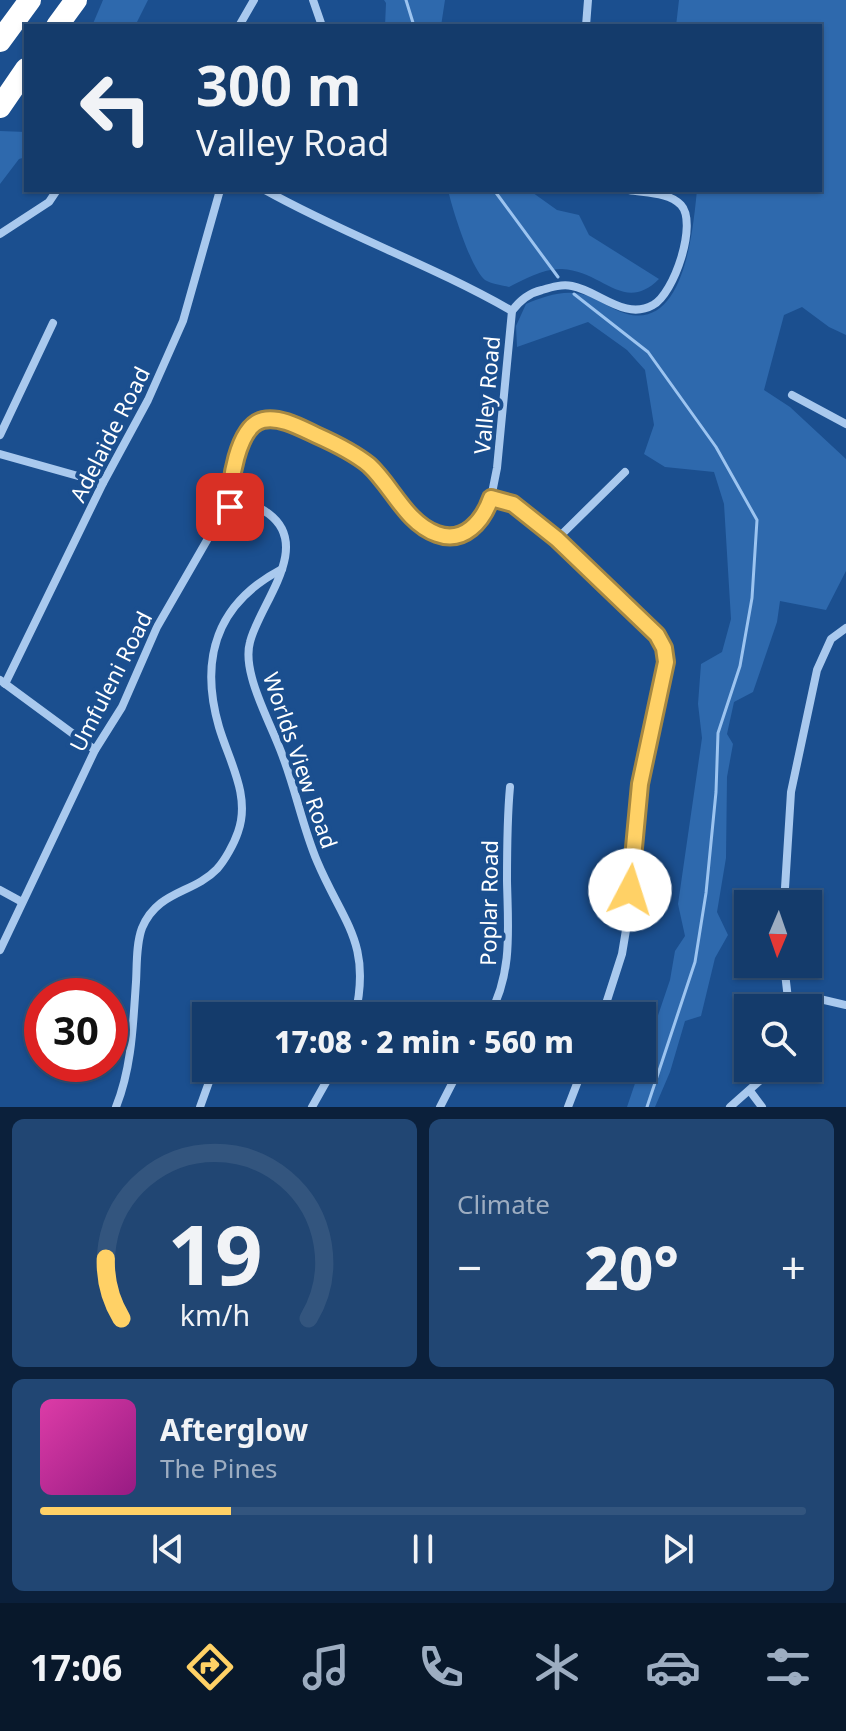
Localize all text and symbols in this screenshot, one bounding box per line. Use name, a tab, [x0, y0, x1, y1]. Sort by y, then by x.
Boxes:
text: 300 m	[196, 46, 361, 122]
icon: left	[64, 56, 168, 160]
text: Valley Road	[196, 118, 389, 167]
street label: Valley Road	[466, 335, 506, 455]
street label: Adelaide Road	[62, 361, 156, 507]
pin	[196, 473, 264, 541]
icon: arrive	[208, 485, 252, 529]
street label: Umfuleni Road	[62, 606, 158, 756]
street label: Worlds View Road	[257, 668, 345, 852]
street label: Poplar Road	[472, 840, 504, 966]
position arrow	[588, 848, 672, 932]
north arrow	[734, 890, 822, 978]
map controls	[734, 890, 822, 1082]
speed limit sign: 30	[24, 978, 128, 1082]
button: search	[734, 994, 822, 1082]
text: 17:08 · 2 min · 560 m	[274, 1021, 574, 1062]
text: Climate	[457, 1186, 550, 1222]
text: 19	[167, 1196, 262, 1309]
text: 20°	[584, 1226, 679, 1308]
text: −	[457, 1237, 482, 1297]
text: +	[781, 1237, 806, 1297]
text: km/h	[179, 1295, 250, 1334]
text: Afterglow	[160, 1409, 308, 1450]
text: The Pines	[160, 1450, 278, 1486]
icon: previous	[146, 1527, 190, 1571]
icon: pause	[401, 1527, 445, 1571]
icon: next	[656, 1527, 700, 1571]
icon: directions	[182, 1639, 238, 1695]
icon: music	[298, 1639, 354, 1695]
icon: phone	[413, 1639, 469, 1695]
icon: climate	[529, 1639, 585, 1695]
icon: car	[645, 1639, 701, 1695]
icon: filters	[760, 1639, 816, 1695]
text: 17:06	[30, 1643, 122, 1692]

